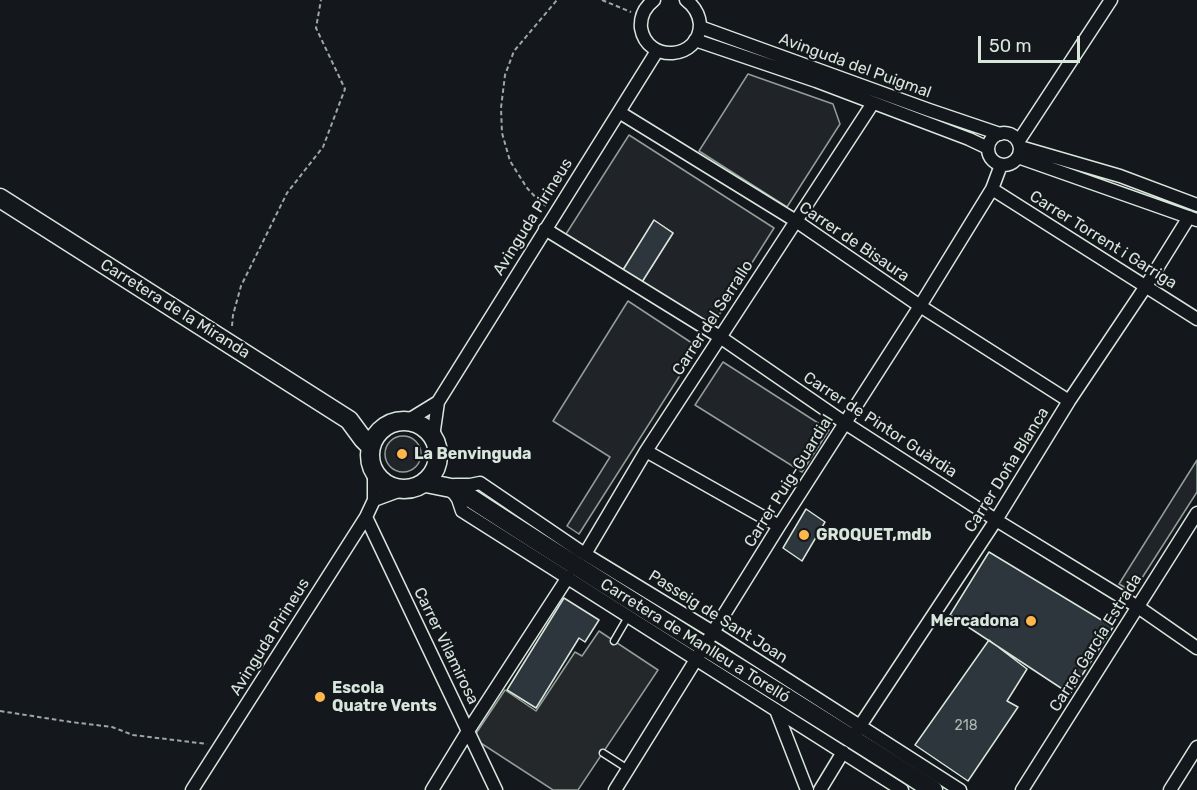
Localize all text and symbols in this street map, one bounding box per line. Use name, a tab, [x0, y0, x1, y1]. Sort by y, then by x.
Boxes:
scale bar	[981, 24, 1083, 62]
street label: Avinguda del Puigmal	[776, 30, 934, 102]
text: 50 m	[989, 35, 1032, 57]
street label: Avinguda Pirineus	[489, 155, 577, 279]
street label: Carrer Torrent i Garriga	[1026, 187, 1180, 293]
street label: Carrer de Bisaura	[795, 198, 913, 286]
street label: Carretera de la Miranda	[97, 255, 253, 363]
street label: Carrer del Serrallo	[669, 257, 757, 379]
street label: Carrer de Pintor Guàrdia	[799, 368, 961, 482]
street label: Carrer Doña Blanca	[961, 404, 1053, 536]
street label: Carrer Puig-Guardial	[740, 411, 838, 551]
place label: La Benvinguda	[414, 444, 532, 464]
marker: La Benvinguda	[395, 447, 409, 461]
place label: GROQUET,mdb	[816, 525, 932, 545]
marker: GROQUET,mdb	[797, 528, 811, 542]
street label: Passeig de Sant Joan	[645, 566, 791, 668]
street label: Carrer García Estrada	[1046, 571, 1146, 715]
street label: Avinguda Pirineus	[226, 575, 314, 699]
street label: Carretera de Manlleu a Torelló	[597, 575, 793, 707]
street label: Carrer Vilamirosa	[409, 584, 483, 708]
place label: Mercadona	[931, 611, 1019, 631]
marker: Mercadona	[1024, 614, 1038, 628]
place label: Escola Quatre Vents	[332, 678, 437, 716]
marker: Escola Quatre Vents	[313, 690, 327, 704]
house number: 218	[954, 718, 978, 734]

